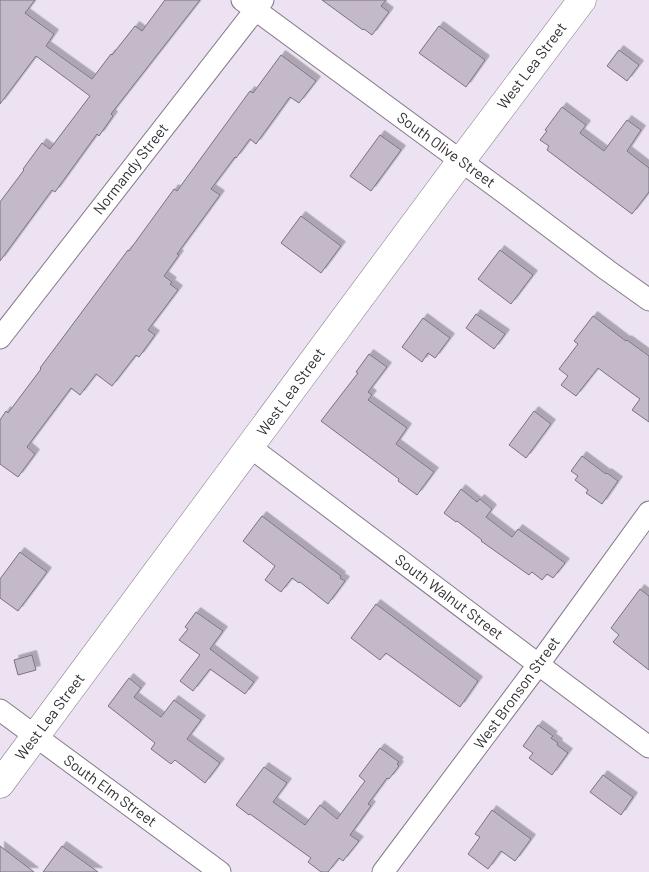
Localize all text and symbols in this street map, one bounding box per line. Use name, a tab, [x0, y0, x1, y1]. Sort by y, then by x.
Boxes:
street label: West Lea Street	[493, 18, 570, 112]
street label: South Olive Street	[394, 108, 499, 191]
street label: Normandy Street	[89, 119, 171, 218]
street label: West Lea Street	[252, 344, 328, 439]
street label: South Walnut Street	[392, 550, 507, 643]
street label: West Bronson Street	[469, 633, 563, 752]
street label: West Lea Street	[11, 669, 88, 763]
street label: South Elm Street	[61, 750, 161, 830]

